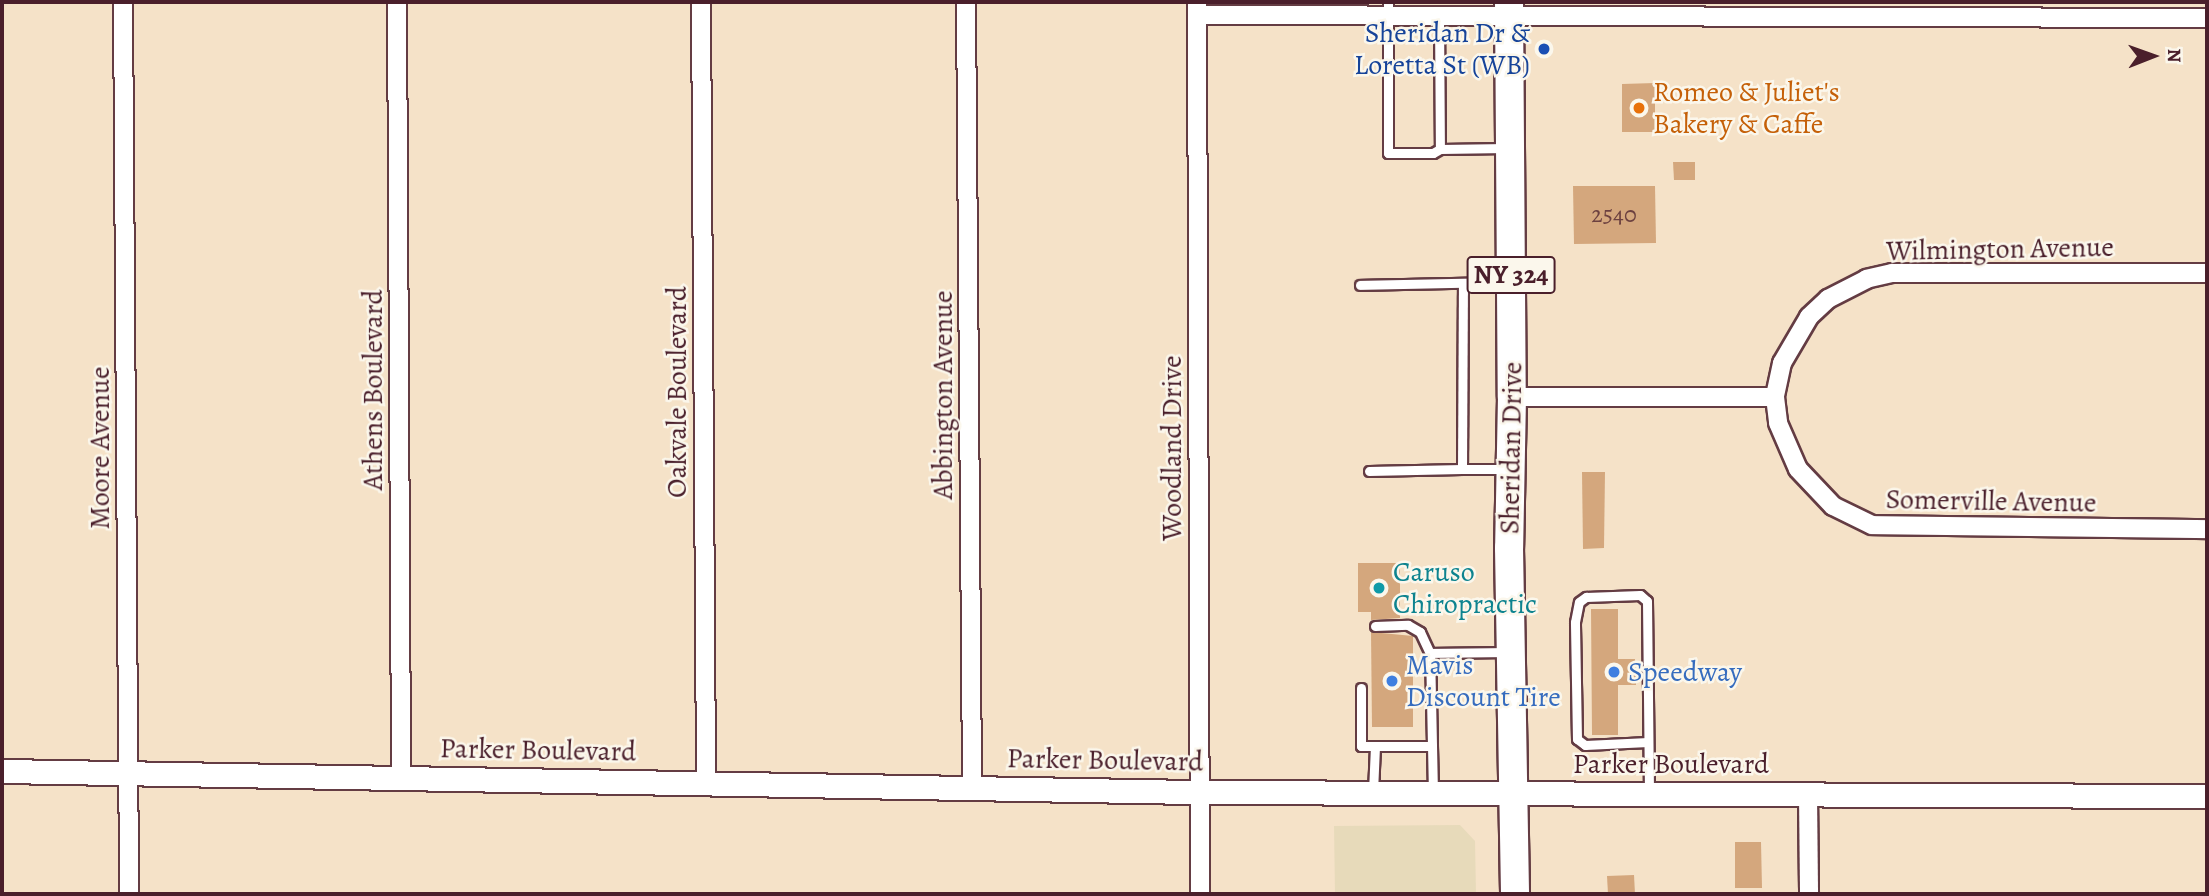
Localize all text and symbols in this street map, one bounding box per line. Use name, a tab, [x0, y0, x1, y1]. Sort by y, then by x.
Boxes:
place label: Sheridan Dr & Loretta St (WB)	[1354, 16, 1530, 82]
north arrow	[2118, 21, 2188, 91]
marker: Sheridan Dr & Loretta St (WB)	[1536, 41, 1552, 57]
text: N	[2161, 48, 2187, 63]
place label: Romeo & Juliet's Bakery & Caffe	[1653, 75, 1840, 141]
marker: Romeo & Juliet's Bakery & Caffe	[1631, 100, 1647, 116]
house number: 2540	[1591, 201, 1637, 229]
street label: Wilmington Avenue	[1886, 230, 2114, 268]
road number: NY 324	[1466, 252, 1556, 298]
street label: Oakvale Boulevard	[660, 286, 694, 498]
street label: Athens Boulevard	[356, 290, 390, 490]
street label: Abbington Avenue	[926, 291, 960, 499]
street label: Woodland Drive	[1155, 355, 1189, 541]
street label: Sheridan Drive	[1493, 361, 1529, 535]
street label: Moore Avenue	[83, 367, 117, 529]
street label: Somerville Avenue	[1885, 482, 2097, 520]
place label: Caruso Chiropractic	[1393, 555, 1537, 621]
marker: Caruso Chiropractic	[1371, 580, 1387, 596]
place label: Mavis Discount Tire	[1406, 648, 1561, 714]
place label: Speedway	[1628, 655, 1742, 689]
marker: Speedway	[1606, 664, 1622, 680]
marker: Mavis Discount Tire	[1384, 673, 1400, 689]
street label: Parker Boulevard	[440, 731, 636, 769]
street label: Parker Boulevard	[1007, 741, 1203, 779]
street label: Parker Boulevard	[1573, 747, 1769, 781]

